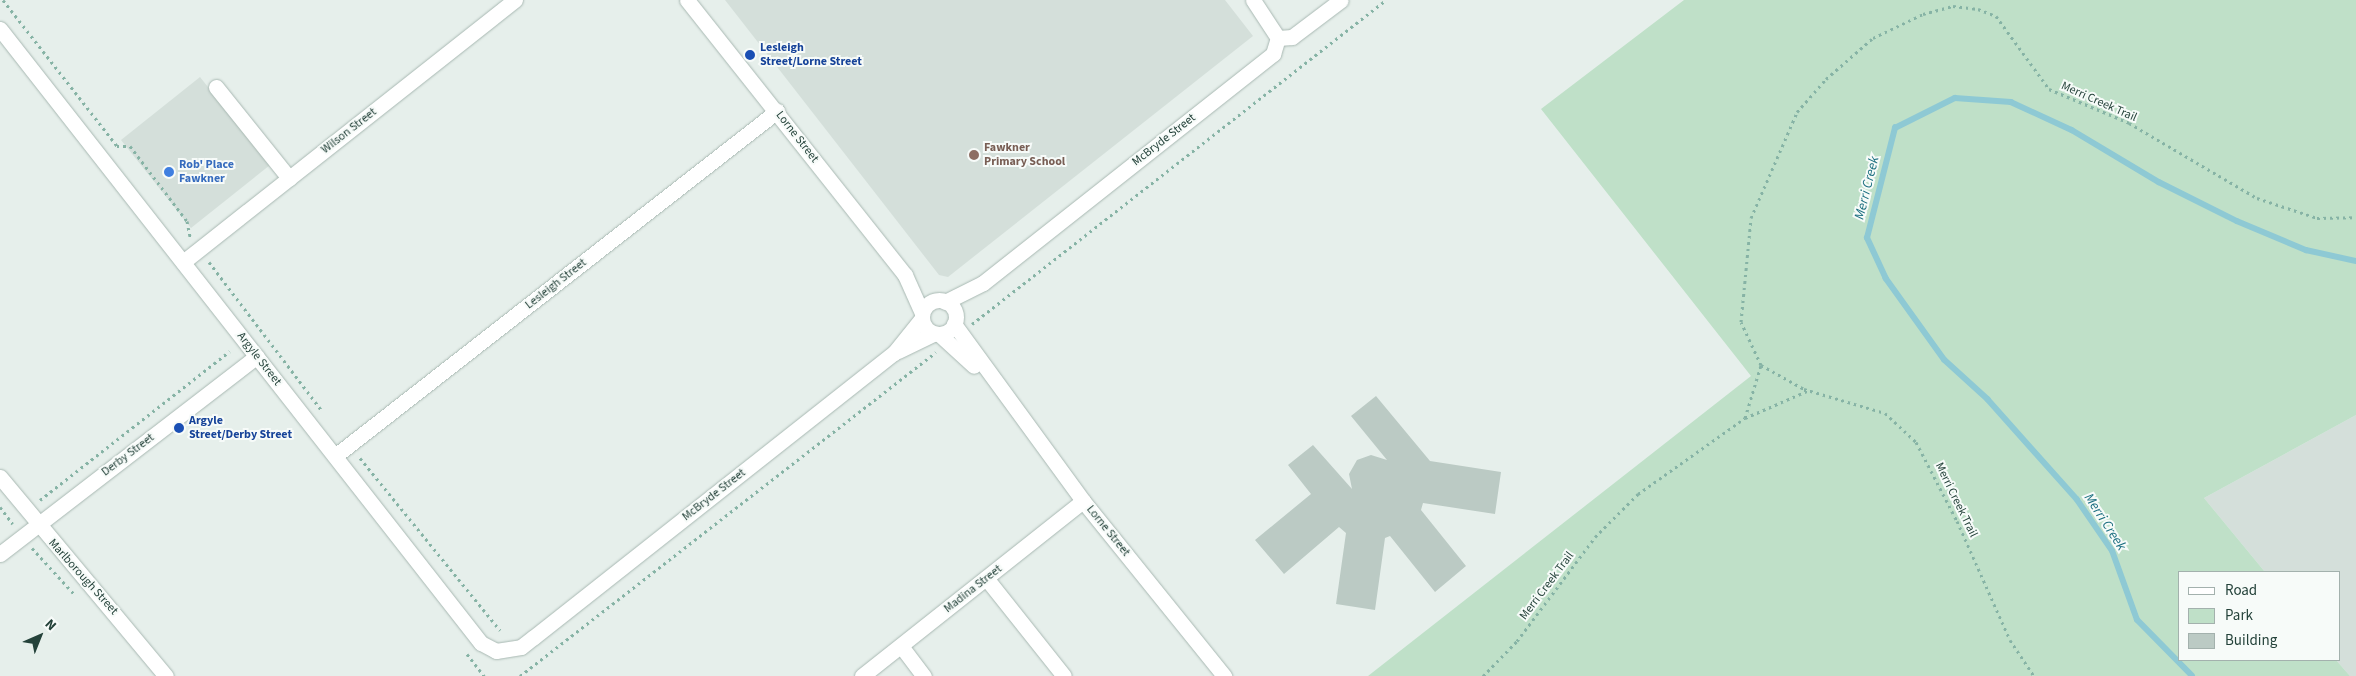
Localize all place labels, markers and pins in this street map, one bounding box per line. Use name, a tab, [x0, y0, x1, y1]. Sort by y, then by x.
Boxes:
place label: Lesleigh Street/Lorne Street	[760, 41, 862, 69]
marker: Lesleigh Street/Lorne Street	[744, 49, 756, 61]
place label: Fawkner Primary School	[984, 141, 1065, 169]
marker: Fawkner Primary School	[968, 149, 980, 161]
place label: Rob' Place Fawkner	[179, 158, 234, 186]
marker: Rob' Place Fawkner	[163, 166, 175, 178]
place label: Argyle Street/Derby Street	[189, 414, 292, 442]
marker: Argyle Street/Derby Street	[173, 422, 185, 434]

